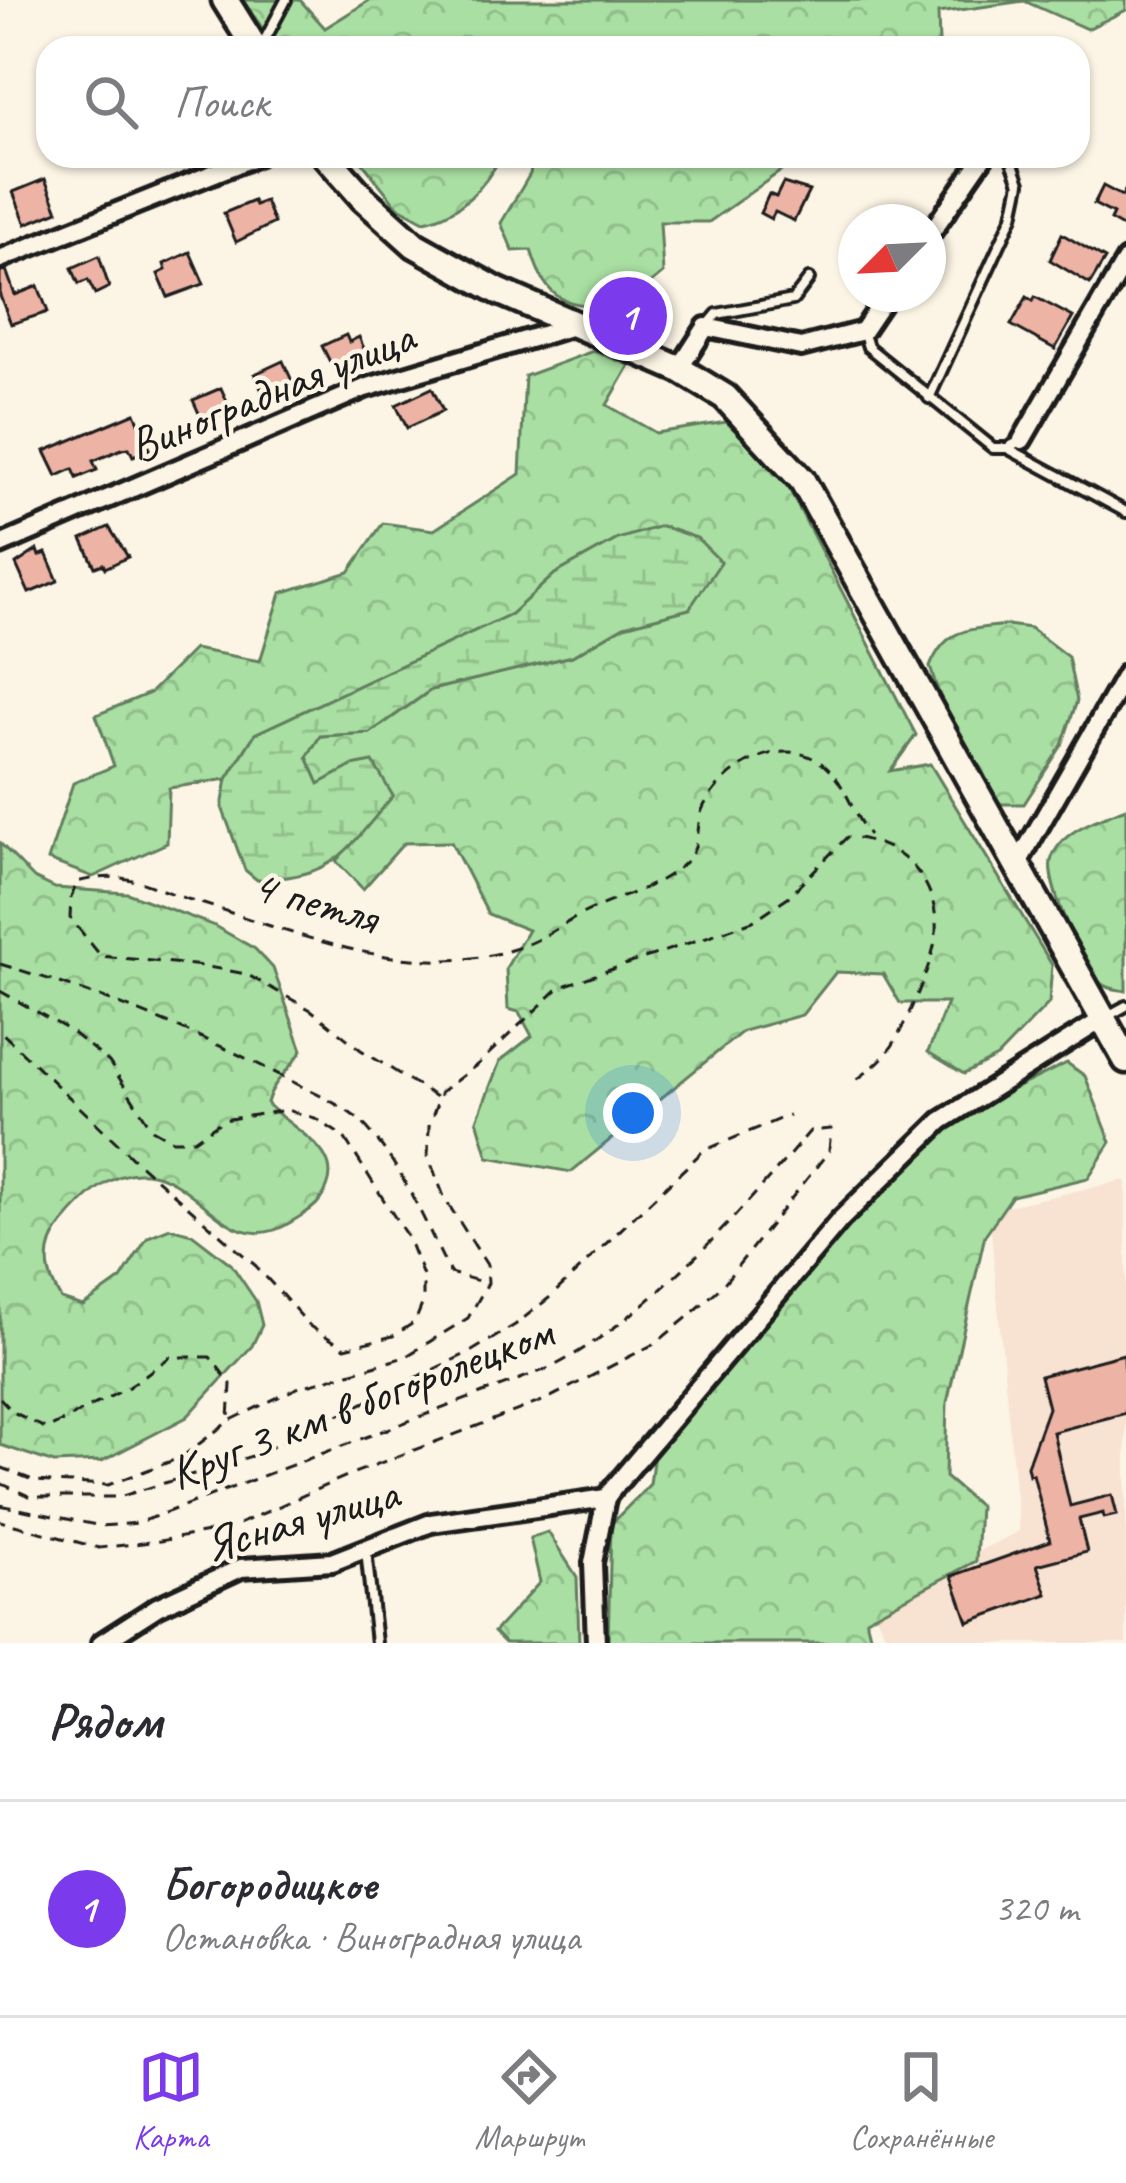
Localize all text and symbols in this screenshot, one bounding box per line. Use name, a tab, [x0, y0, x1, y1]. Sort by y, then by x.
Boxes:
search box	[36, 36, 1090, 168]
icon: search	[78, 69, 144, 135]
text: Поиск	[174, 74, 269, 131]
north arrow	[838, 204, 946, 312]
pin: 1	[589, 271, 667, 361]
street label: Виноградная улица	[119, 305, 425, 476]
street label: 4 петля	[246, 855, 387, 948]
your location	[603, 1083, 663, 1143]
street label: Круг 3 км в богоролецком	[161, 1301, 563, 1503]
street label: Ясная улица	[197, 1462, 407, 1575]
text: Рядом	[48, 1689, 162, 1753]
text: Богородицкое	[162, 1856, 377, 1913]
text: 1	[78, 1884, 96, 1933]
text: 320 m	[994, 1884, 1078, 1933]
text: Остановка · Виноградная улица	[162, 1913, 580, 1962]
tab: Карта	[133, 2044, 209, 2158]
tab: Маршрут	[475, 2044, 584, 2158]
tab: Сохранённые	[850, 2044, 993, 2158]

